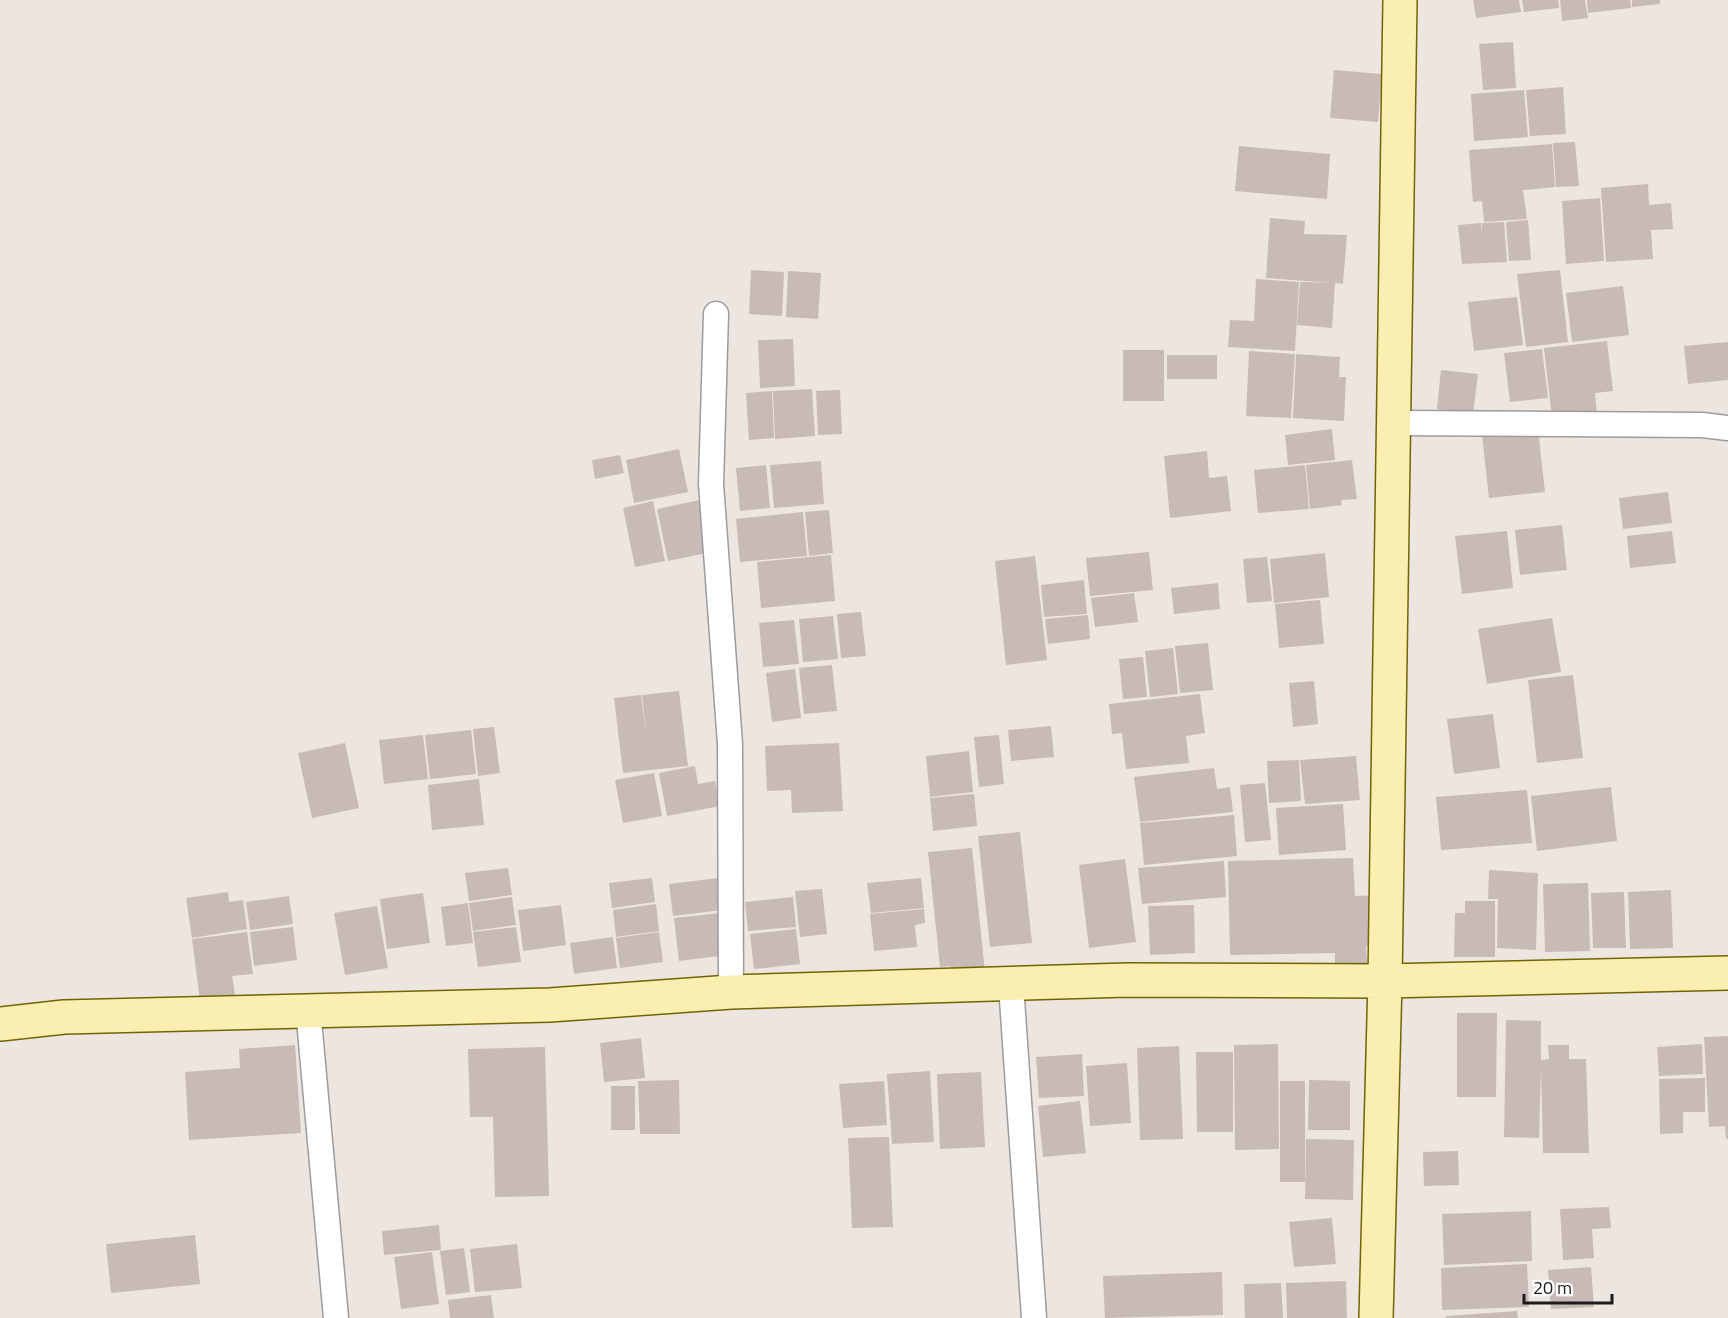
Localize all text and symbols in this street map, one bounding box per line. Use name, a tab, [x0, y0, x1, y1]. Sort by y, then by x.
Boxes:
scale bar	[1524, 1267, 1612, 1305]
text: 20 m	[1533, 1274, 1572, 1301]

